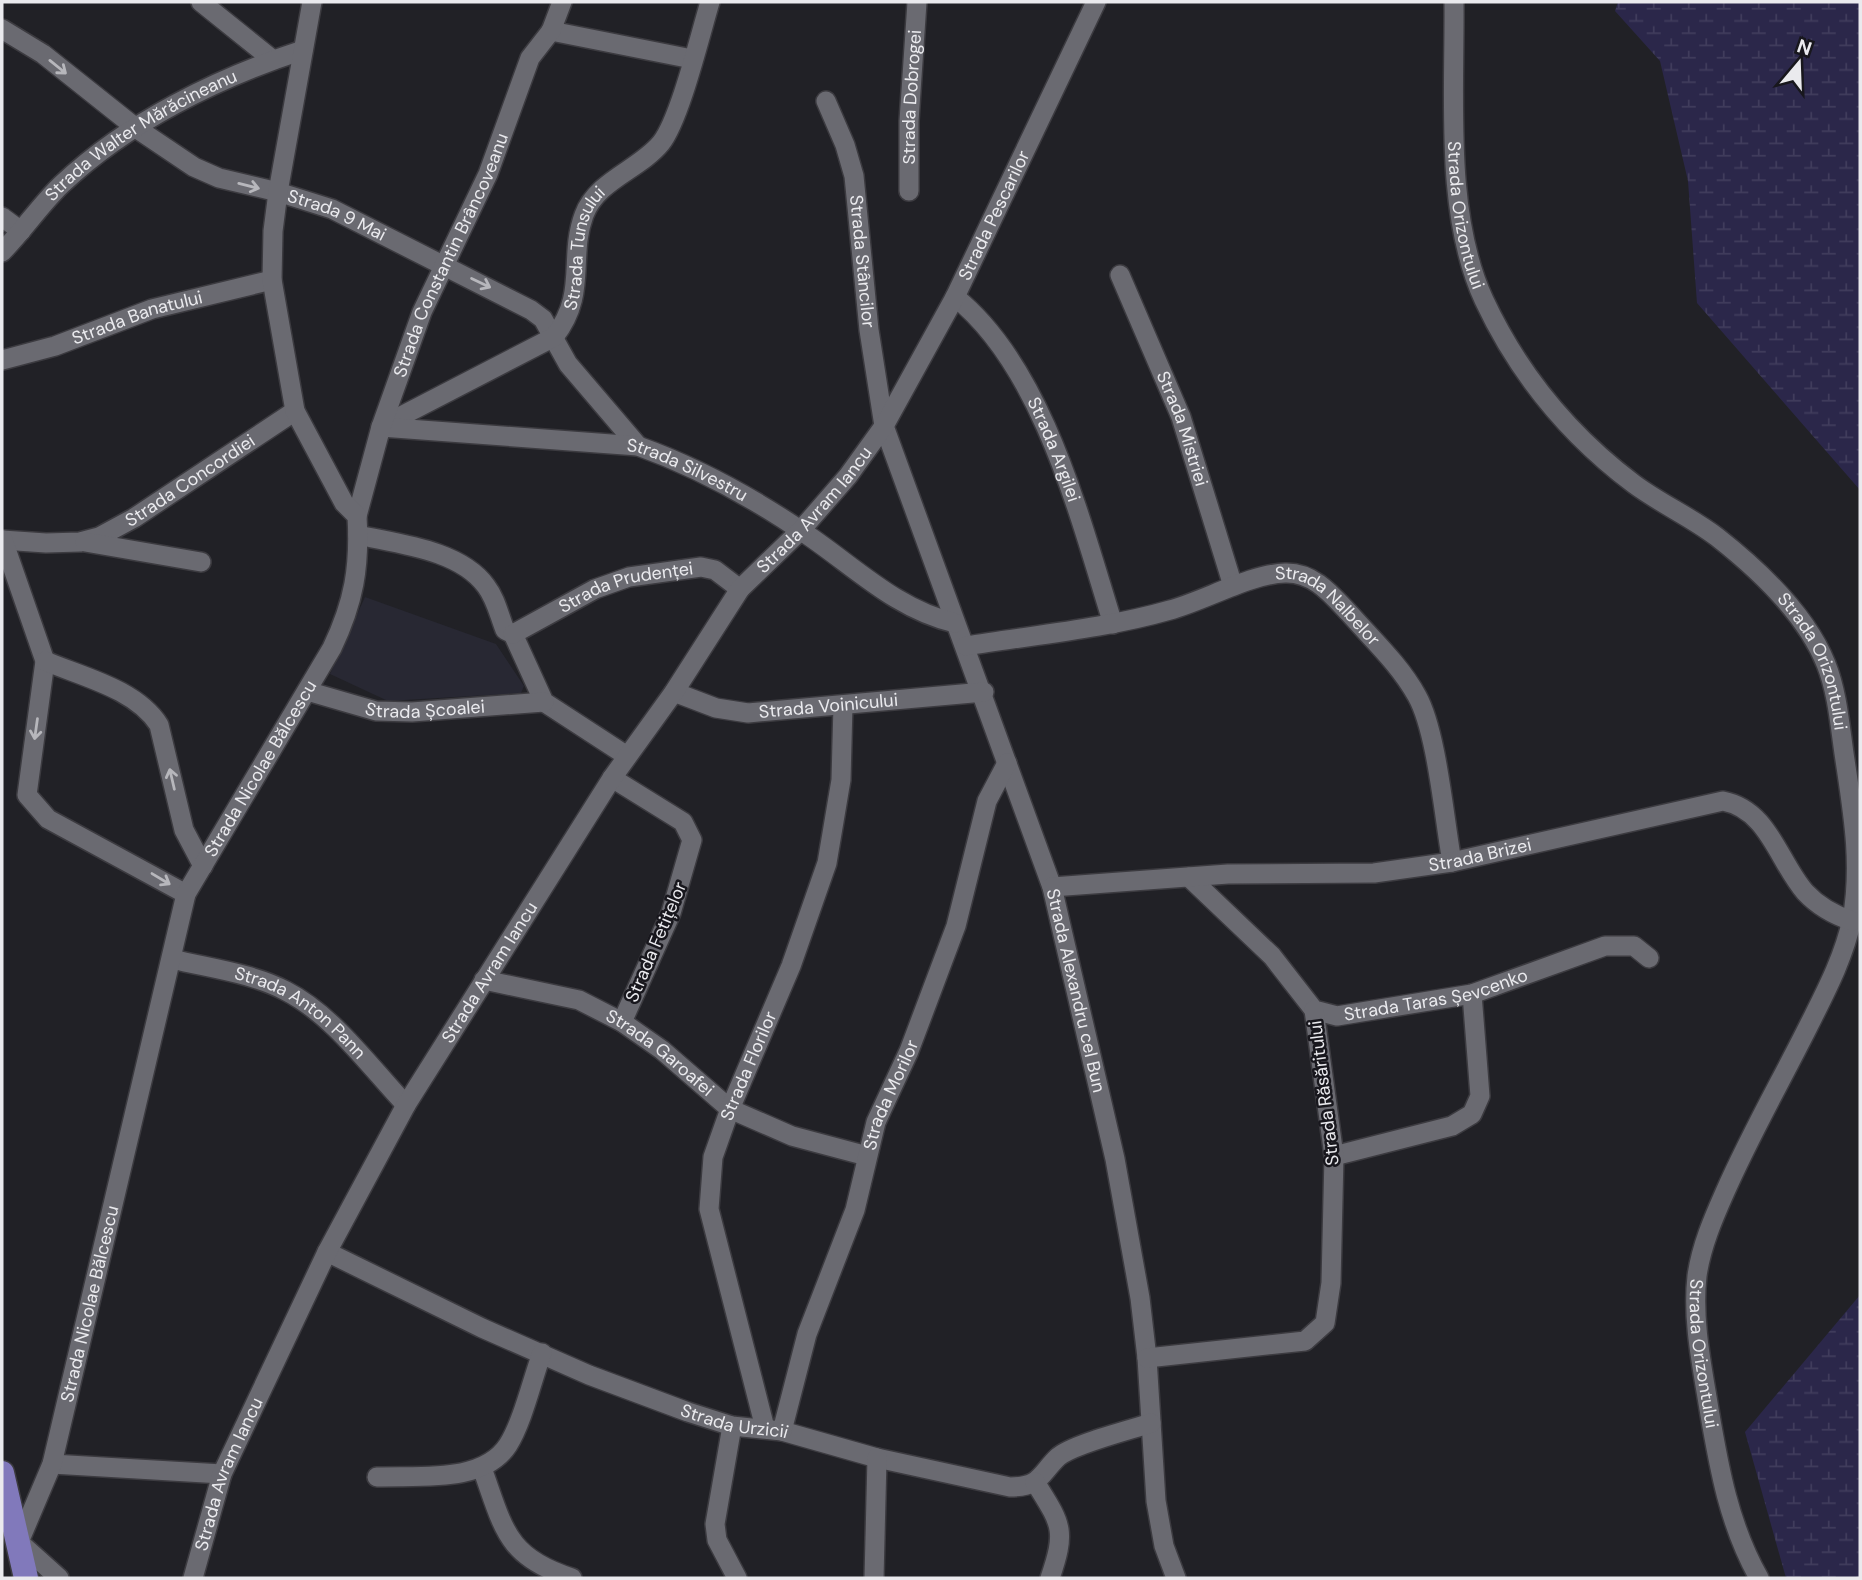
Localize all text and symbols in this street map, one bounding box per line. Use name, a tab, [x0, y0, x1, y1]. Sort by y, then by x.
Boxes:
north arrow	[1764, 28, 1834, 98]
street label: Strada Dobrogei	[897, 29, 927, 165]
text: N	[1794, 33, 1815, 61]
one-way arrow	[49, 59, 67, 74]
street label: Strada Walter Mărăcineanu	[40, 64, 241, 206]
street label: Strada Constantin Brâncoveanu	[388, 130, 514, 380]
street label: Strada Orizontului	[1442, 140, 1490, 293]
street label: Strada Pescarilor	[953, 146, 1035, 284]
one-way arrow	[237, 180, 260, 193]
street label: Strada Tunsului	[558, 181, 610, 313]
street label: Strada 9 Mai	[285, 184, 390, 247]
street label: Strada Stâncilor	[844, 194, 881, 329]
one-way arrow	[470, 276, 491, 290]
street label: Strada Banatului	[68, 285, 205, 350]
street label: Strada Mistriei	[1151, 367, 1214, 489]
street label: Strada Argilei	[1022, 393, 1086, 505]
street label: Strada Concordiei	[121, 429, 260, 532]
street label: Strada Silvestru	[626, 433, 752, 507]
street label: Strada Avram Iancu	[751, 442, 877, 579]
street label: Strada Prudenței	[554, 556, 695, 619]
street label: Strada Nalbelor	[1274, 561, 1386, 651]
street label: Strada Orizontului	[1772, 587, 1853, 732]
street label: Strada Nicolae Bălcescu	[199, 676, 322, 861]
street label: Strada Voinicului	[758, 688, 899, 724]
street label: Strada Școalei	[362, 695, 486, 724]
one-way arrow	[29, 717, 42, 739]
one-way arrow	[165, 768, 178, 791]
street label: Strada Brizei	[1427, 833, 1534, 877]
one-way arrow	[151, 873, 171, 887]
street label: Strada Fetițelor	[620, 878, 692, 1006]
street label: Strada Alexandru cel Bun	[1041, 886, 1111, 1095]
street label: Strada Avram Iancu	[436, 897, 543, 1048]
street label: Strada Anton Pann	[232, 961, 371, 1064]
street label: Strada Taras Șevcenko	[1342, 963, 1531, 1027]
street label: Strada Garoafei	[602, 1004, 719, 1102]
street label: Strada Florilor	[715, 1007, 782, 1124]
street label: Strada Răsăritului	[1303, 1019, 1345, 1167]
street label: Strada Morilor	[858, 1036, 924, 1153]
street label: Strada Nicolae Bălcescu	[55, 1203, 124, 1405]
street label: Strada Orizontului	[1684, 1278, 1724, 1430]
street label: Strada Avram Iancu	[189, 1393, 269, 1554]
street label: Strada Urzicii	[677, 1398, 791, 1444]

